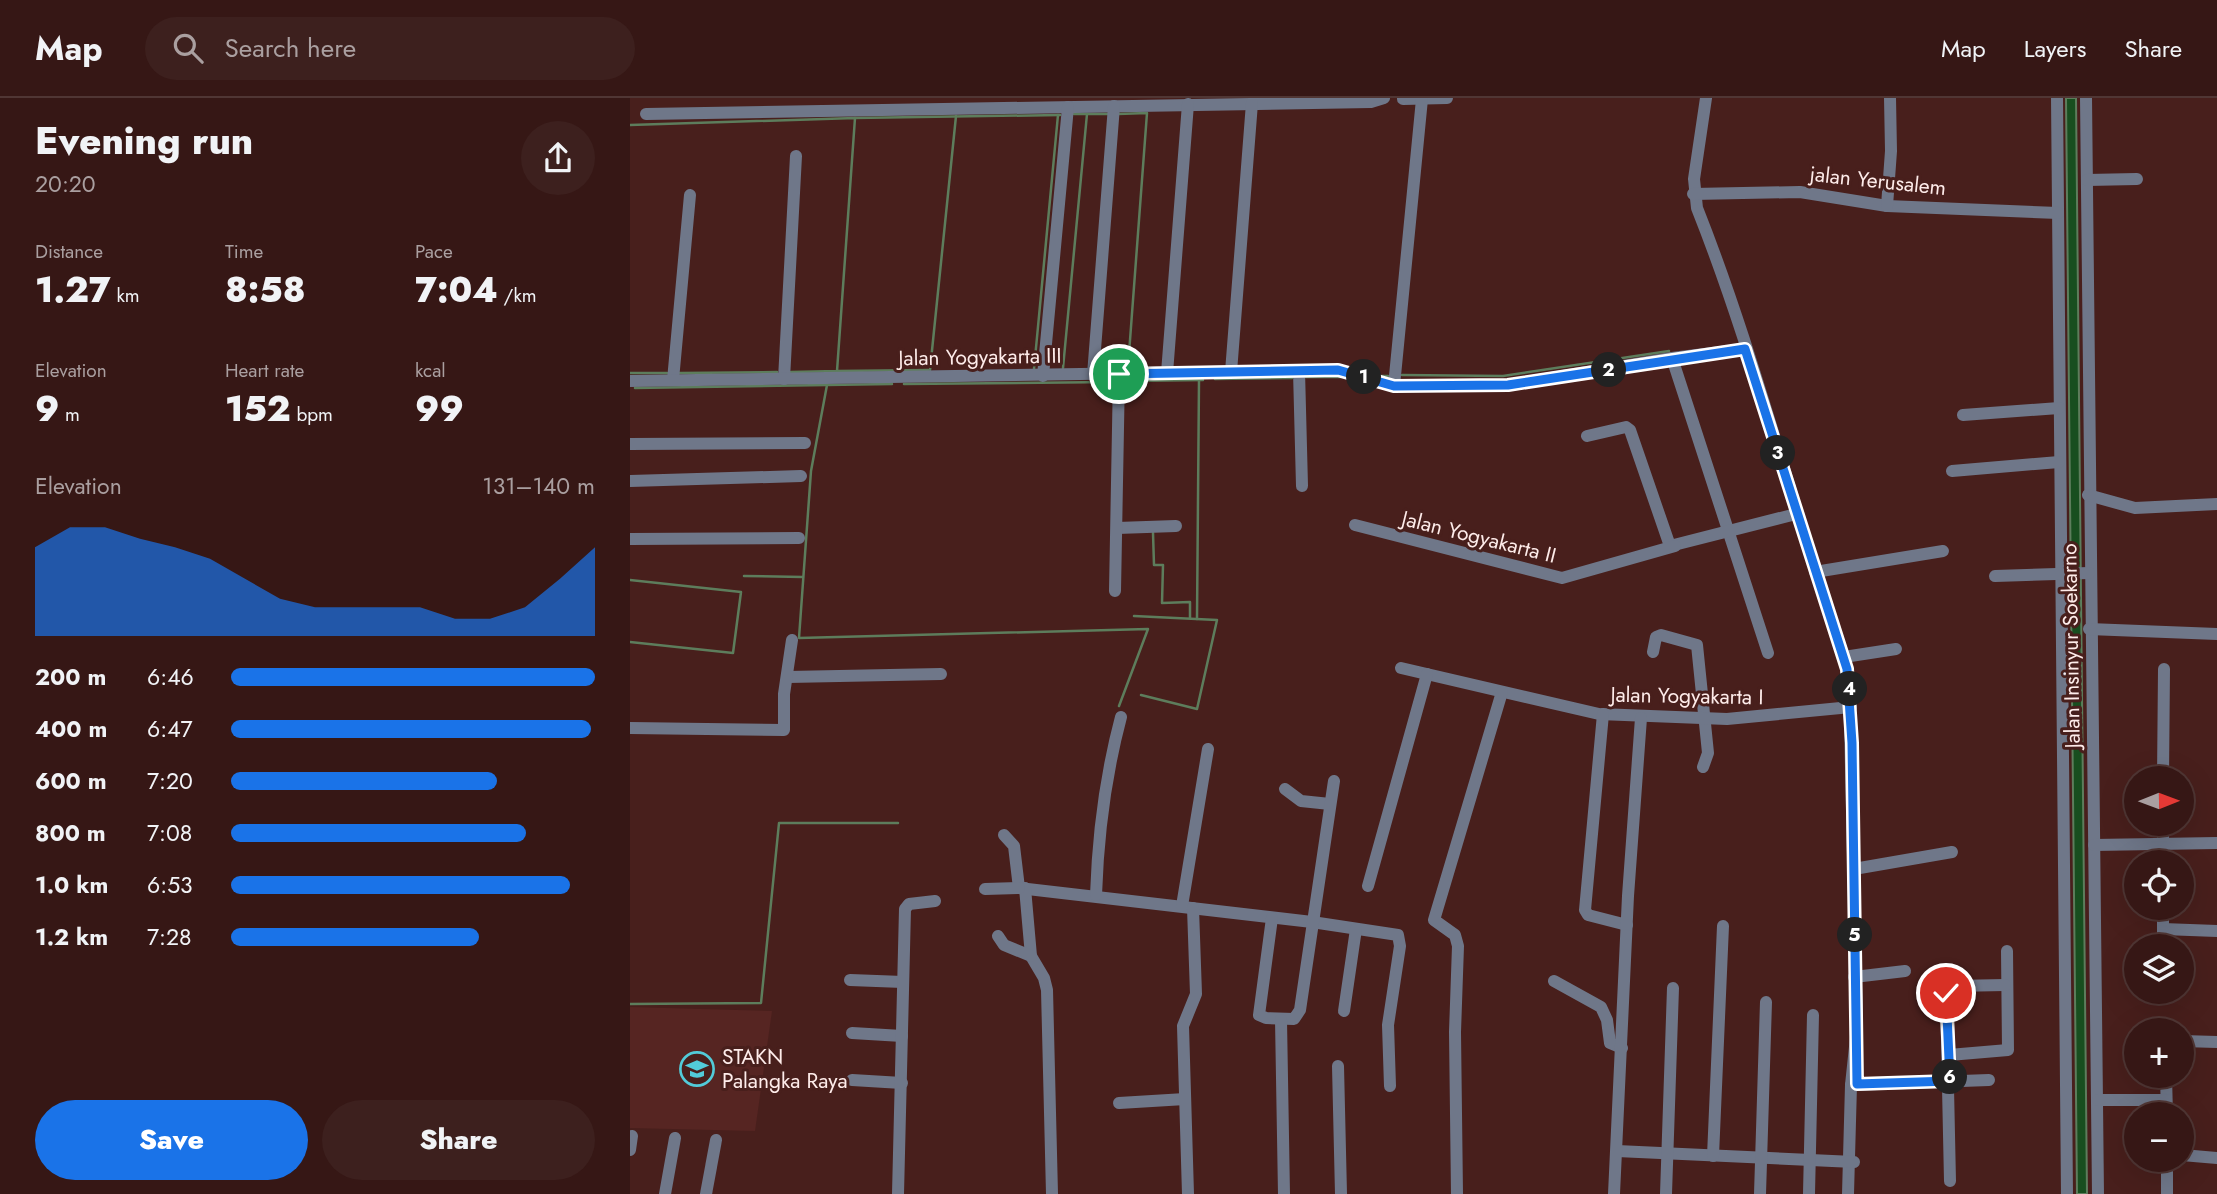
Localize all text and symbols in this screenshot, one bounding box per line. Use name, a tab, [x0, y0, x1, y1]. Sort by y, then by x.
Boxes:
search box	[145, 17, 635, 80]
text: Map	[35, 25, 103, 72]
icon: search	[169, 29, 207, 67]
text: Search here	[225, 29, 356, 67]
text: Map	[1941, 31, 1986, 66]
text: Layers	[2024, 31, 2086, 66]
text: Share	[2124, 31, 2182, 66]
text: Evening run	[35, 113, 253, 168]
button: share	[521, 121, 595, 195]
street label: jalan Yerusalem	[1806, 159, 1948, 203]
text: 20:20	[35, 167, 96, 201]
text: Distance	[35, 238, 103, 265]
text: Time	[225, 238, 263, 265]
text: Pace	[415, 238, 453, 265]
text: 1.27	[35, 265, 111, 315]
text: 8:58	[225, 265, 306, 315]
text: 7:04	[415, 265, 498, 315]
text: km	[111, 282, 140, 309]
text: /km	[498, 282, 537, 309]
street label: Jalan Yogyakarta III	[895, 341, 1062, 373]
pin	[1089, 344, 1149, 404]
pin: 2	[1592, 352, 1626, 388]
icon: arrive	[1100, 355, 1138, 393]
text: 2	[1602, 356, 1615, 383]
text: Elevation	[35, 357, 107, 384]
text: Heart rate	[225, 357, 304, 384]
text: kcal	[415, 357, 446, 384]
pin: 1	[1346, 360, 1382, 394]
text: 1	[1359, 363, 1368, 390]
text: 9	[35, 384, 59, 434]
text: 152	[225, 384, 291, 434]
text: 99	[415, 384, 464, 434]
text: m	[59, 401, 80, 428]
text: bpm	[291, 401, 333, 428]
pin: 3	[1760, 436, 1796, 470]
text: 3	[1772, 439, 1783, 466]
text: Elevation	[35, 469, 122, 503]
text: 131–140 m	[482, 469, 595, 503]
street label: Jalan Yogyakarta II	[1396, 503, 1559, 571]
street label: Jalan Insinyur Soekarno	[2054, 543, 2088, 752]
text: 200 m	[35, 660, 106, 694]
text: 6:46	[147, 660, 194, 694]
pin: 4	[1832, 672, 1868, 706]
text: 4	[1843, 675, 1856, 702]
street label: Jalan Yogyakarta I	[1607, 680, 1764, 712]
text: 400 m	[35, 712, 107, 746]
text: 6:47	[147, 712, 193, 746]
text: 600 m	[35, 764, 107, 798]
text: 7:20	[147, 764, 193, 798]
north arrow	[2124, 766, 2194, 836]
map controls	[2124, 766, 2194, 1172]
text: 800 m	[35, 816, 106, 850]
text: 7:08	[147, 816, 192, 850]
button: locate	[2124, 850, 2194, 920]
text: 1.0 km	[35, 868, 108, 902]
text: 6:53	[147, 868, 193, 902]
pin: 5	[1838, 918, 1872, 952]
text: 1.2 km	[35, 920, 108, 954]
text: 7:28	[147, 920, 192, 954]
text: 5	[1848, 921, 1861, 948]
button: layers	[2124, 934, 2194, 1004]
pin	[1916, 963, 1976, 1023]
icon: check	[1927, 974, 1965, 1012]
button: +	[2124, 1018, 2194, 1088]
place label: STAKN Palangka Raya	[722, 1042, 848, 1096]
school or university icon: STAKN Palangka Raya	[678, 1050, 716, 1088]
pin: 6	[1932, 1060, 1968, 1094]
text: 6	[1943, 1063, 1956, 1090]
button: Save	[35, 1100, 308, 1180]
button: Share	[322, 1100, 595, 1180]
button: −	[2124, 1102, 2194, 1172]

